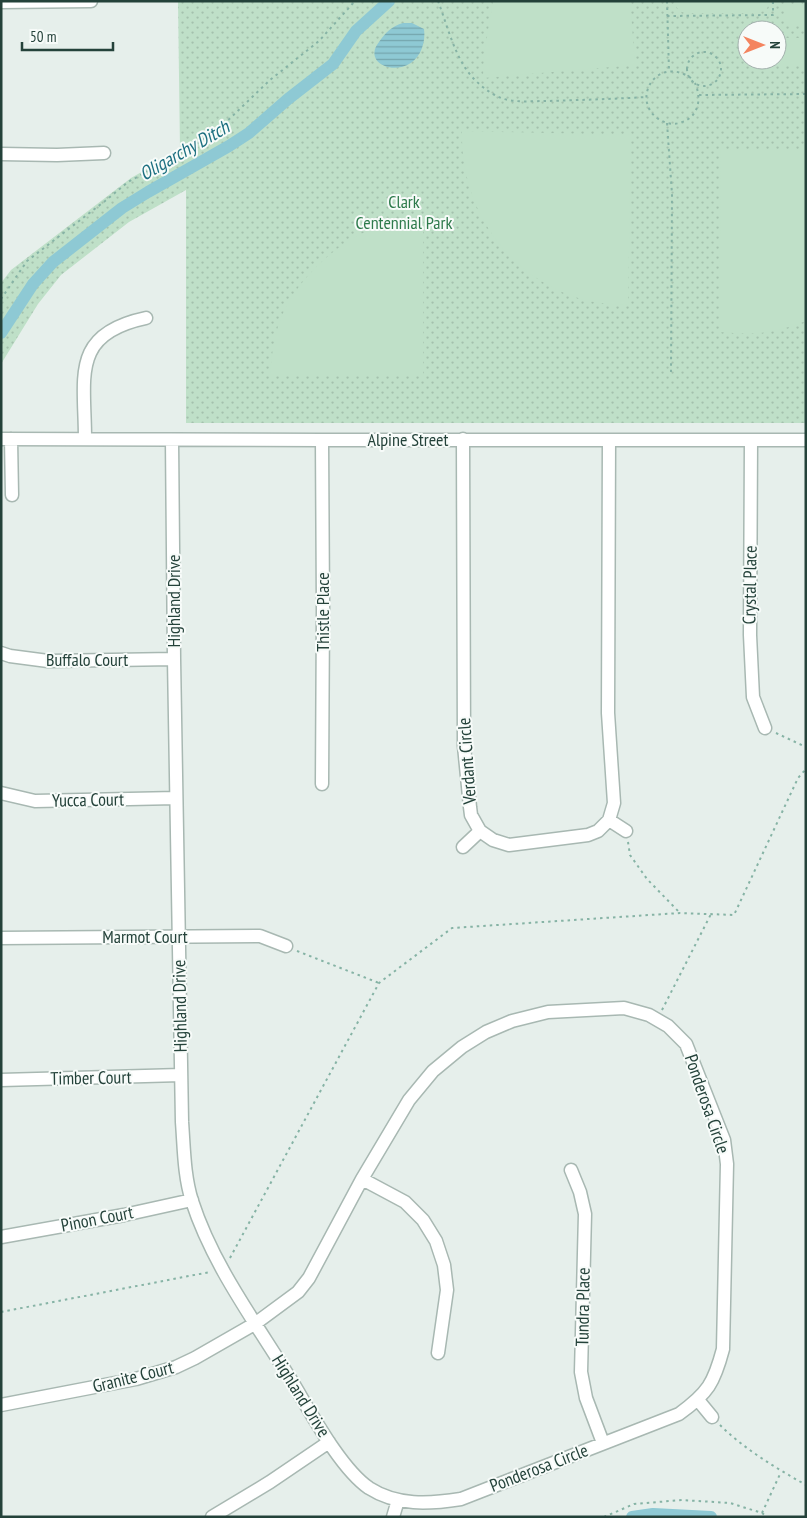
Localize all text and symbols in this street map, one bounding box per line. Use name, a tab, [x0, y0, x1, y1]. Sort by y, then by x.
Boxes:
scale bar	[22, 20, 114, 52]
north arrow	[737, 20, 787, 70]
text: 50 m	[30, 27, 56, 46]
text: N	[766, 41, 784, 49]
water label: Oligarchy Ditch	[135, 114, 235, 185]
park label: Clark Centennial Park	[356, 190, 453, 234]
street label: Alpine Street	[368, 428, 448, 451]
street label: Crystal Place	[737, 545, 762, 625]
street label: Highland Drive	[162, 555, 185, 647]
street label: Thistle Place	[311, 572, 334, 652]
street label: Buffalo Court	[46, 648, 128, 671]
street label: Verdant Circle	[452, 717, 481, 806]
street label: Yucca Court	[52, 787, 124, 812]
street label: Marmot Court	[102, 925, 188, 948]
street label: Highland Drive	[167, 959, 192, 1053]
street label: Ponderosa Circle	[680, 1051, 735, 1156]
street label: Timber Court	[50, 1065, 132, 1090]
street label: Pinon Court	[59, 1200, 135, 1237]
street label: Tundra Place	[570, 1267, 595, 1347]
street label: Highland Drive	[267, 1350, 336, 1441]
street label: Granite Court	[90, 1355, 176, 1398]
street label: Ponderosa Circle	[486, 1438, 591, 1497]

